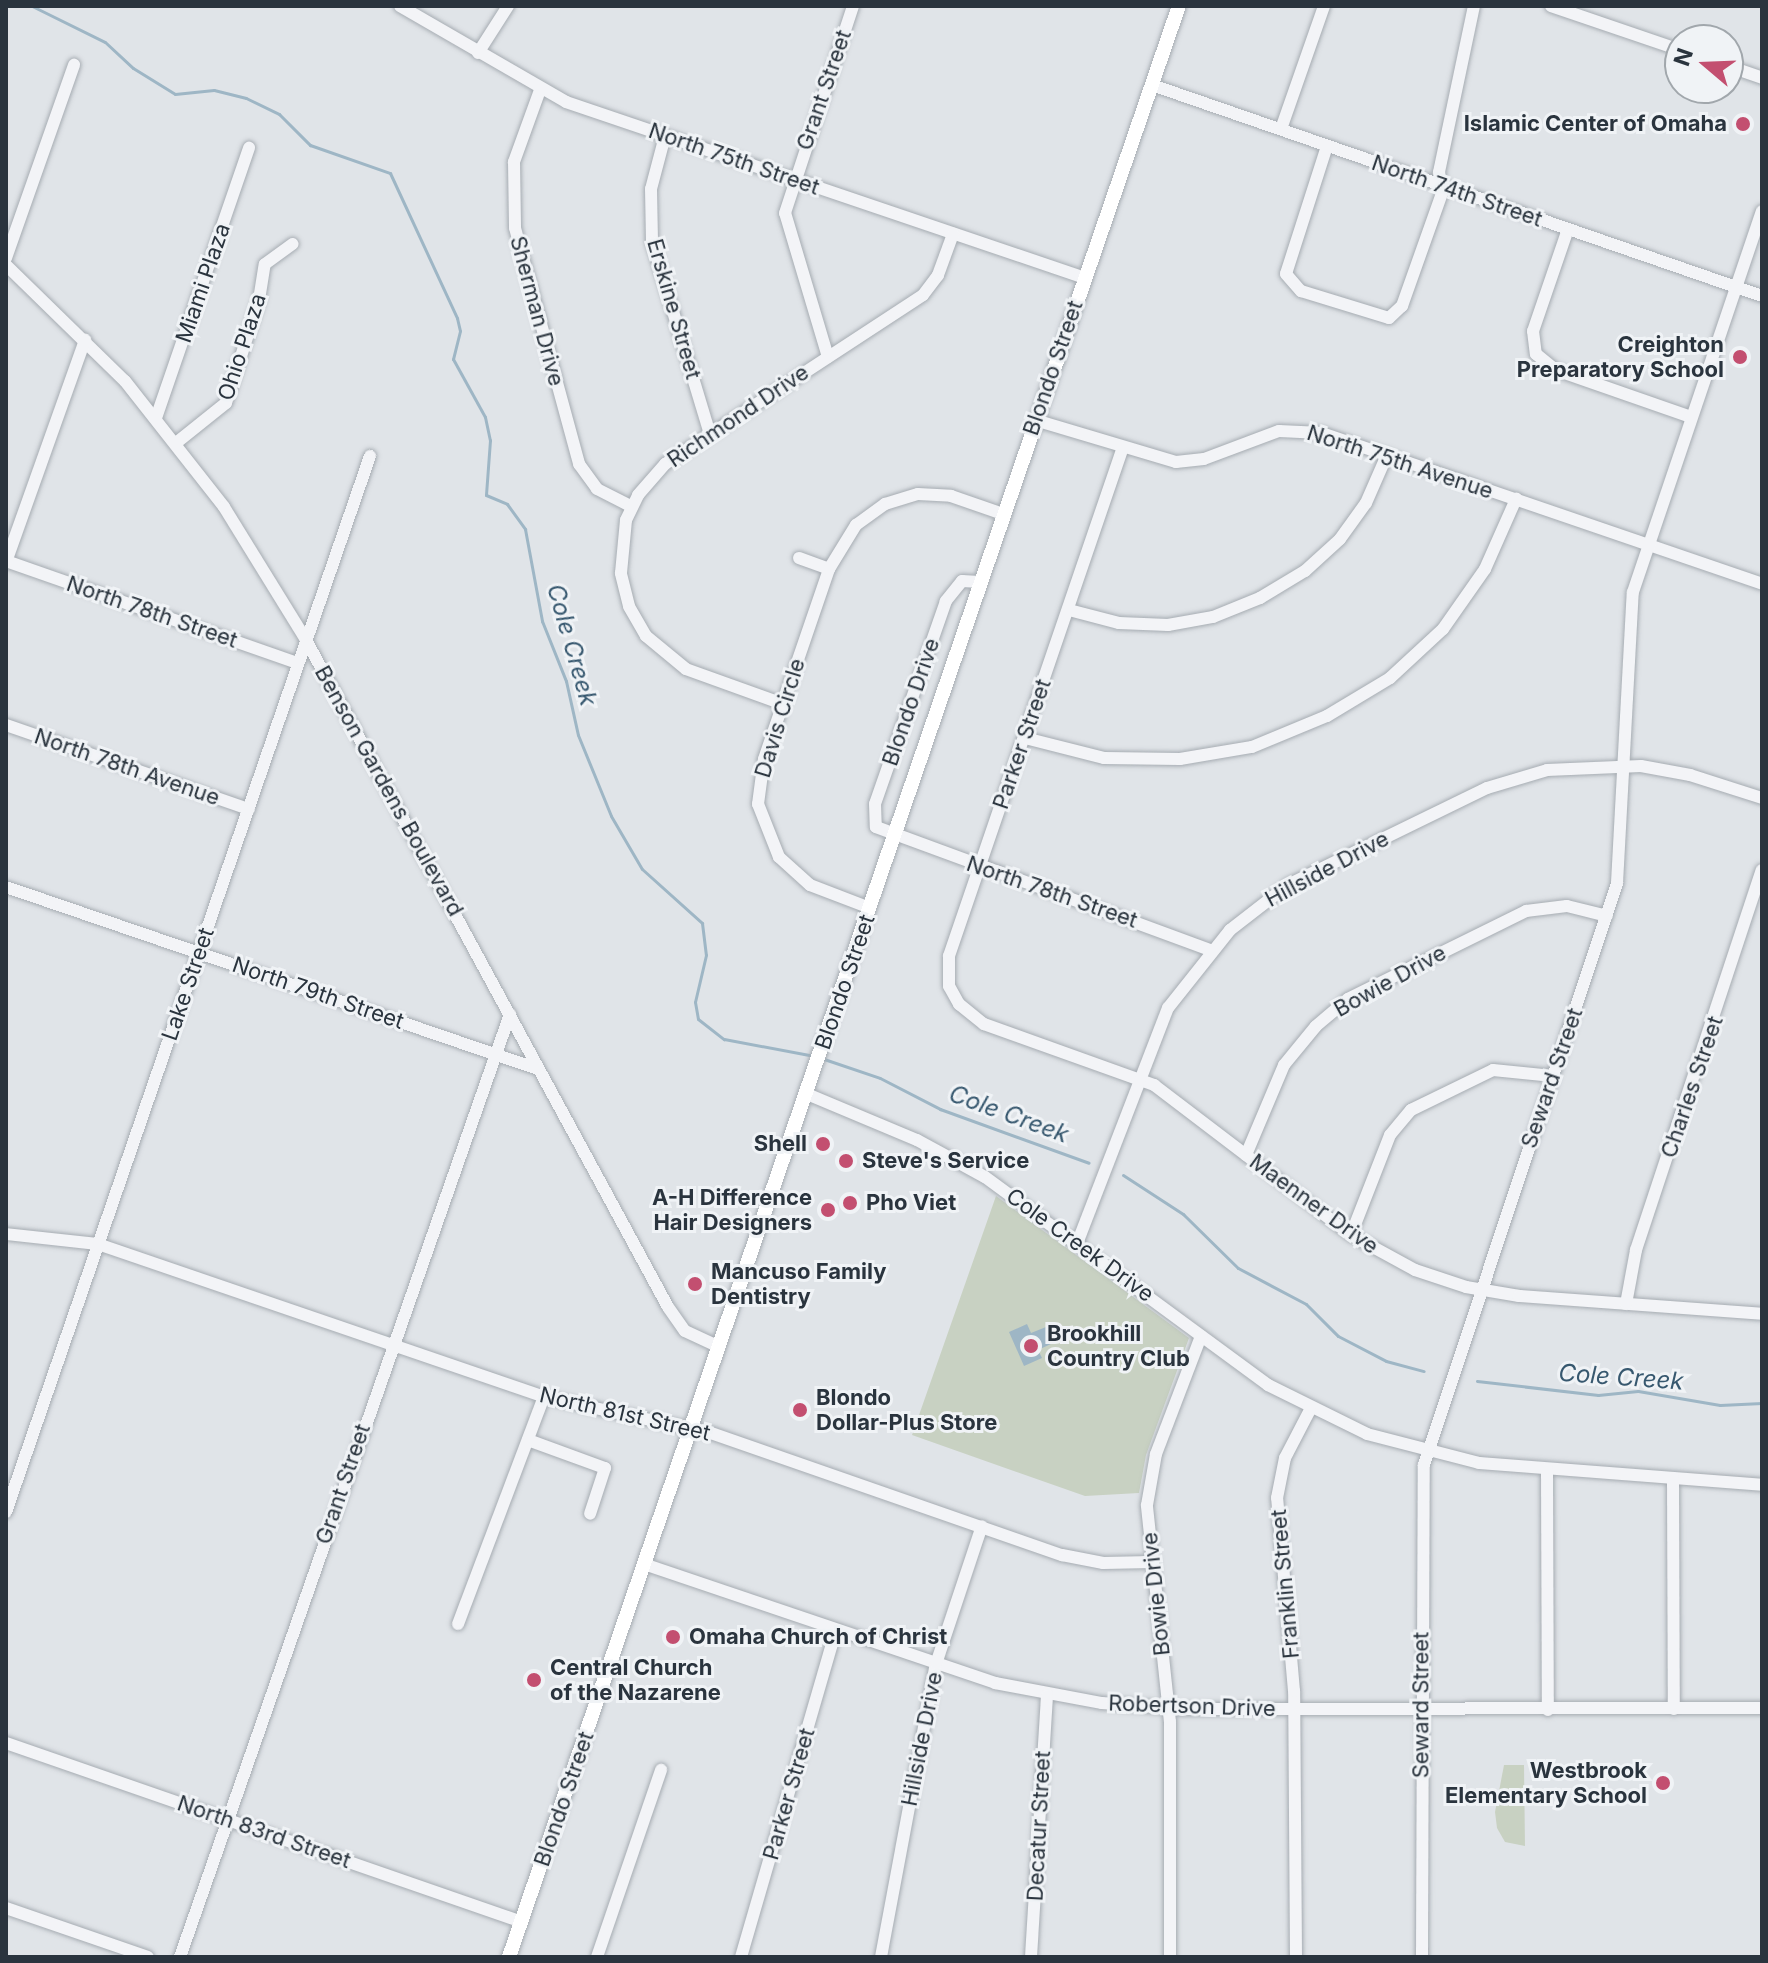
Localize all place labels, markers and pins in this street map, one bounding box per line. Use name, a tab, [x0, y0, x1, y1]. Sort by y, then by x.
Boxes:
place label: Islamic Center of Omaha	[1464, 111, 1727, 137]
marker: Islamic Center of Omaha	[1734, 115, 1752, 133]
place label: Creighton Preparatory School	[1517, 331, 1724, 382]
marker: Creighton Preparatory School	[1731, 348, 1749, 366]
place label: Shell	[754, 1131, 807, 1157]
marker: Shell	[814, 1135, 832, 1153]
place label: Steve's Service	[862, 1148, 1029, 1174]
marker: Steve's Service	[837, 1152, 855, 1170]
place label: A-H Difference Hair Designers	[652, 1184, 812, 1236]
place label: Pho Viet	[866, 1190, 956, 1216]
marker: Pho Viet	[841, 1194, 859, 1212]
marker: A-H Difference Hair Designers	[819, 1201, 837, 1219]
place label: Mancuso Family Dentistry	[711, 1258, 886, 1310]
marker: Mancuso Family Dentistry	[686, 1275, 704, 1293]
place label: Brookhill Country Club	[1047, 1320, 1190, 1372]
marker: Brookhill Country Club	[1022, 1337, 1040, 1355]
place label: Blondo Dollar-Plus Store	[816, 1384, 997, 1436]
marker: Blondo Dollar-Plus Store	[791, 1401, 809, 1419]
place label: Omaha Church of Christ	[689, 1624, 947, 1650]
marker: Omaha Church of Christ	[664, 1628, 682, 1646]
place label: Central Church of the Nazarene	[550, 1654, 721, 1706]
marker: Central Church of the Nazarene	[525, 1671, 543, 1689]
place label: Westbrook Elementary School	[1445, 1757, 1647, 1808]
marker: Westbrook Elementary School	[1654, 1774, 1672, 1792]

